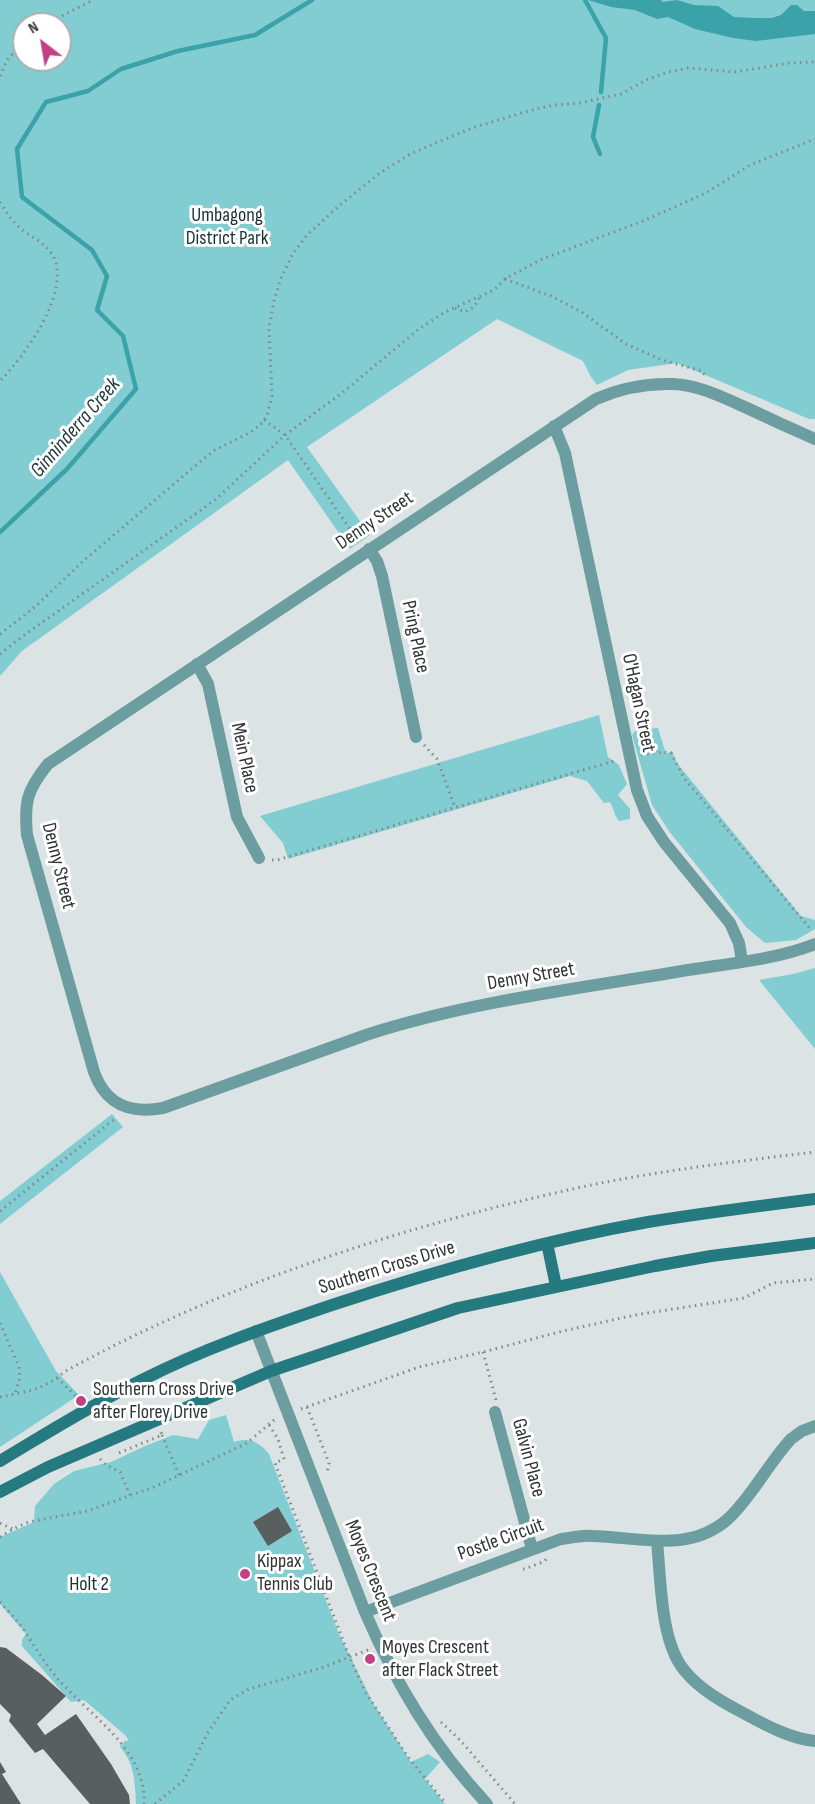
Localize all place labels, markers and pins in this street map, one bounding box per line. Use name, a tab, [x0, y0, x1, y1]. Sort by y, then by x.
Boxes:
place label: Southern Cross Drive after Florey Drive	[93, 1378, 234, 1425]
marker: Southern Cross Drive after Florey Drive	[74, 1394, 88, 1408]
place label: Kippax Tennis Club	[257, 1550, 333, 1597]
marker: Kippax Tennis Club	[238, 1567, 252, 1581]
place label: Moyes Crescent after Flack Street	[382, 1636, 498, 1683]
marker: Moyes Crescent after Flack Street	[363, 1652, 377, 1666]

